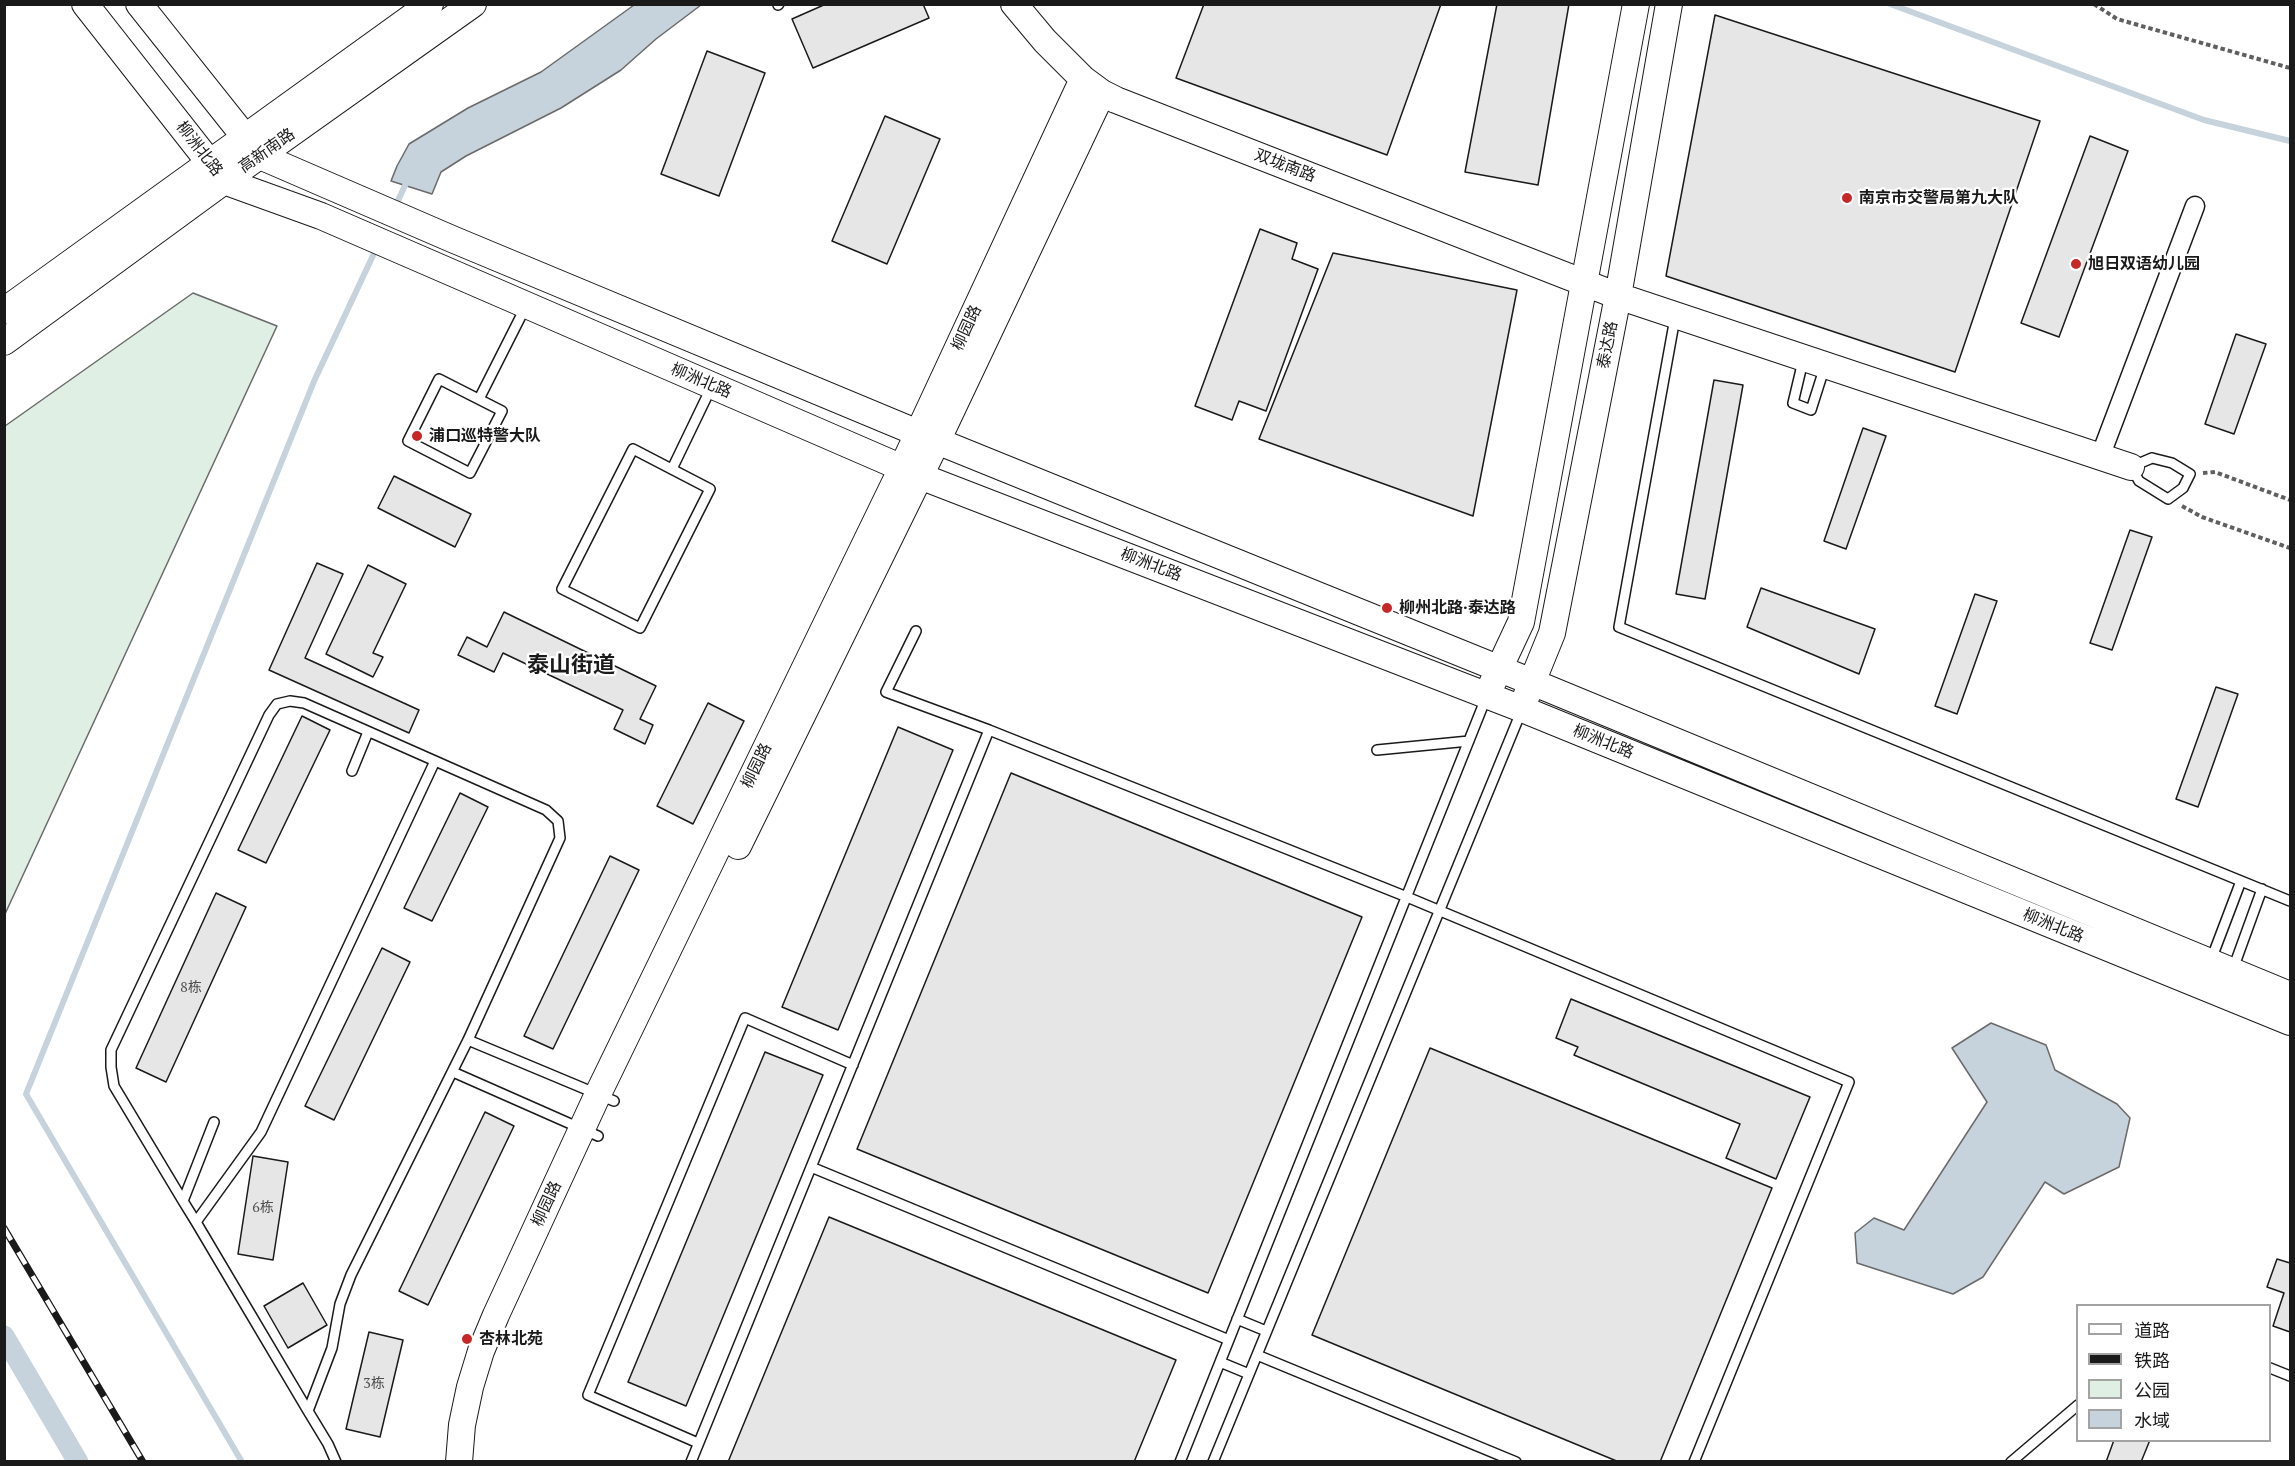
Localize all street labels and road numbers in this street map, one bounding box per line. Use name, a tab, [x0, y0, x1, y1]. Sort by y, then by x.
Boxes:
street label: 柳洲北路	[172, 118, 226, 180]
street label: 高新南路	[235, 125, 299, 177]
street label: 双垅南路	[1252, 146, 1318, 186]
street label: 柳园路	[948, 302, 986, 354]
street label: 泰达路	[1594, 320, 1622, 370]
street label: 柳洲北路	[668, 360, 734, 402]
street label: 柳洲北路	[1118, 545, 1184, 585]
street label: 柳洲北路	[1570, 721, 1636, 763]
street label: 柳园路	[738, 740, 776, 792]
street label: 柳洲北路	[2020, 905, 2086, 947]
street label: 柳园路	[528, 1178, 566, 1230]

